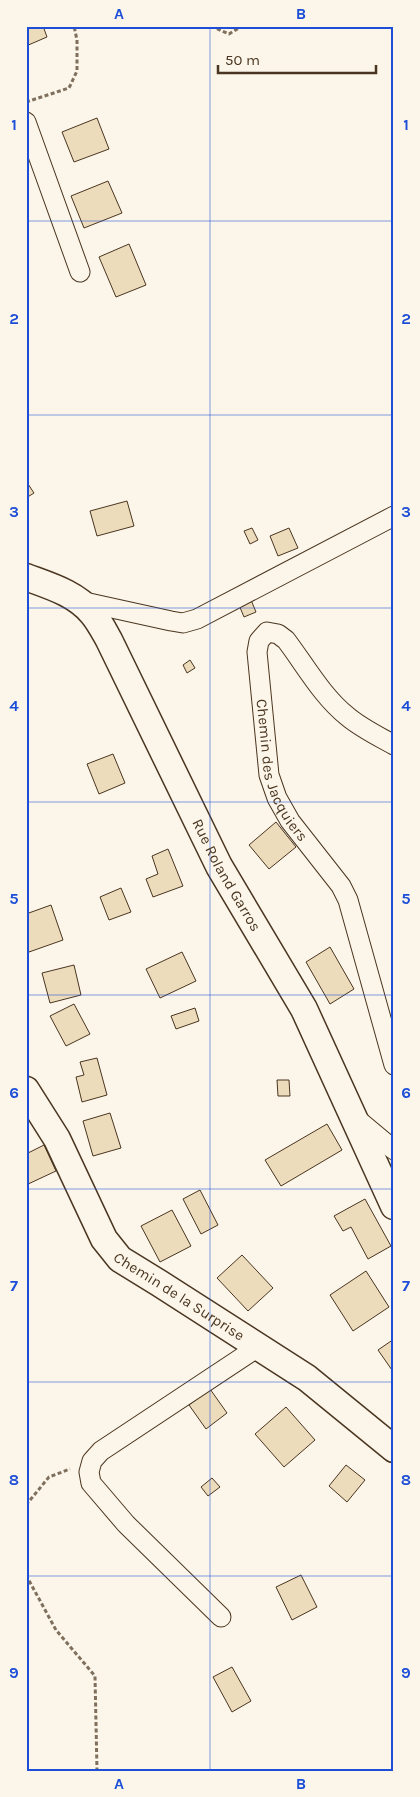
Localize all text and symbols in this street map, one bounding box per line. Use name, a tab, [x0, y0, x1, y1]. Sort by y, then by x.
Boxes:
text: A	[114, 4, 124, 23]
text: B	[296, 4, 306, 23]
scale bar	[218, 42, 375, 74]
text: 50 m	[225, 51, 260, 69]
text: 1	[11, 115, 17, 134]
text: 1	[403, 115, 409, 134]
text: 2	[9, 309, 19, 328]
text: 2	[401, 309, 411, 328]
text: 3	[9, 502, 19, 521]
text: 3	[401, 502, 411, 521]
text: 4	[9, 696, 19, 715]
text: 4	[401, 696, 411, 715]
street label: Chemin des Jacquiers	[253, 698, 312, 845]
street label: Rue Roland Garros	[188, 816, 265, 935]
text: 5	[9, 889, 19, 908]
text: 5	[401, 889, 411, 908]
text: 6	[9, 1083, 19, 1102]
text: 6	[401, 1083, 411, 1102]
street label: Chemin de la Surprise	[109, 1249, 248, 1344]
text: 7	[10, 1276, 18, 1295]
text: 7	[402, 1276, 410, 1295]
text: 8	[9, 1470, 19, 1489]
text: 8	[401, 1470, 411, 1489]
text: 9	[9, 1663, 19, 1682]
text: 9	[401, 1663, 411, 1682]
text: A	[114, 1774, 124, 1793]
text: B	[296, 1774, 306, 1793]

